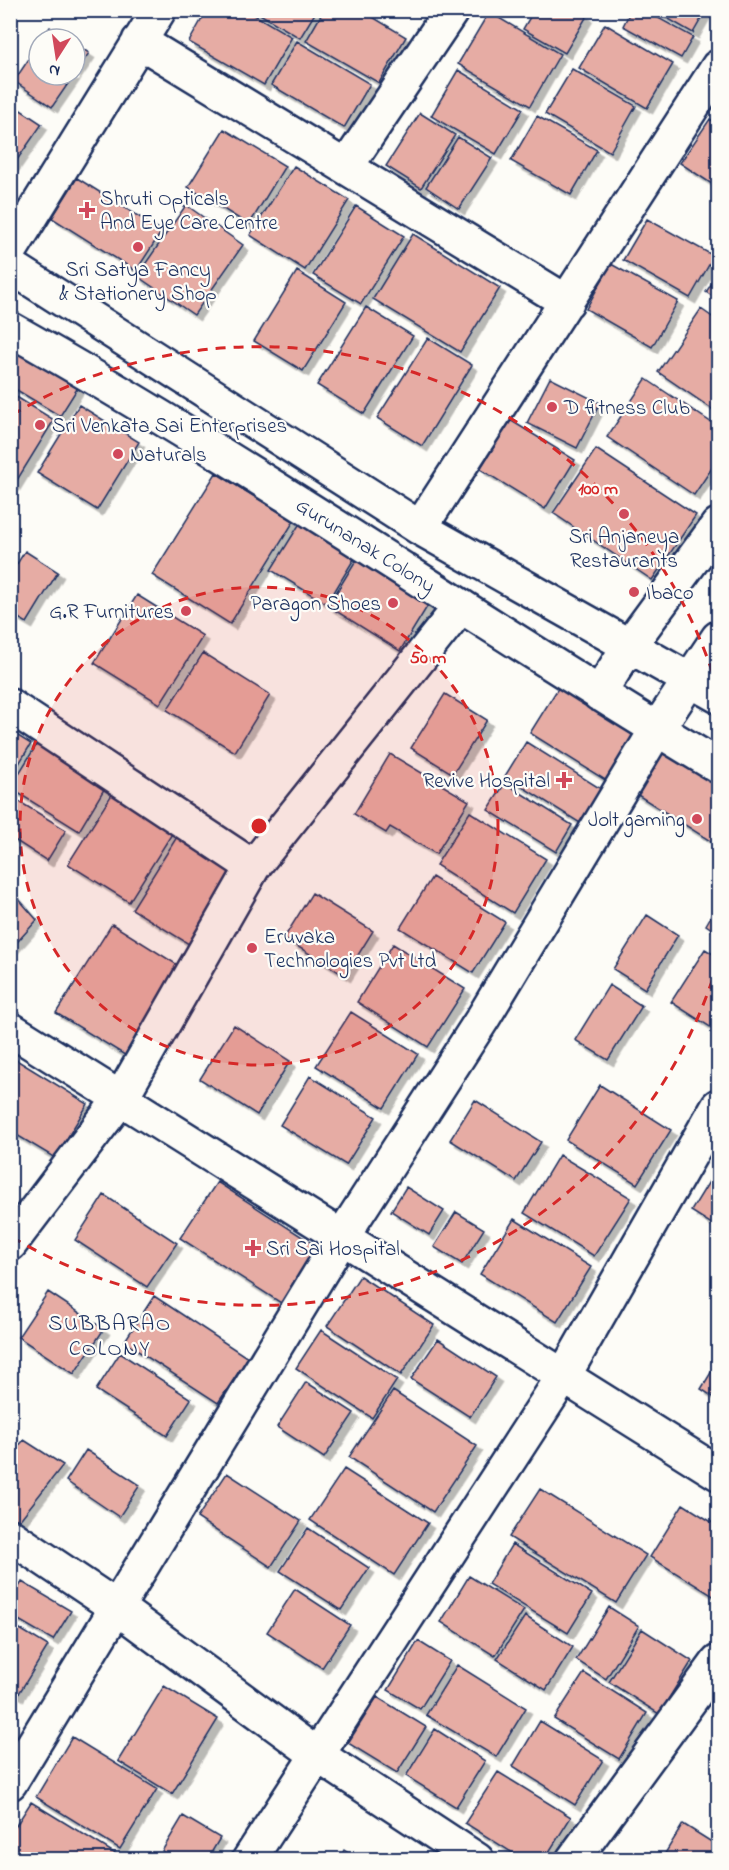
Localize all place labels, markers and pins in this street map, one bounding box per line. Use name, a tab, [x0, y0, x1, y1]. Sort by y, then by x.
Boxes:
place label: Shruti Opticals And Eye Care Centre	[100, 185, 278, 241]
marker: Shruti Opticals And Eye Care Centre	[78, 201, 96, 219]
marker: Sri Satya Fancy & Stationery Shop	[131, 240, 145, 254]
place label: Sri Satya Fancy & Stationery Shop	[59, 256, 217, 312]
place label: D fitness Club	[563, 394, 690, 424]
marker: D fitness Club	[545, 400, 559, 414]
place label: Sri Venkata Sai Enterprises	[52, 412, 287, 442]
marker: Sri Venkata Sai Enterprises	[33, 418, 47, 432]
place label: Naturals	[130, 441, 207, 471]
marker: Naturals	[111, 447, 125, 461]
marker: Sri Anjaneya Restaurants	[617, 507, 631, 521]
place label: Sri Anjaneya Restaurants	[569, 523, 679, 577]
place label: Ibaco	[646, 579, 694, 609]
marker: Ibaco	[627, 585, 641, 599]
place label: Paragon Shoes	[250, 590, 381, 622]
marker: Paragon Shoes	[386, 596, 400, 610]
place label: G.R Furnitures	[49, 598, 174, 628]
marker: G.R Furnitures	[179, 604, 193, 618]
place label: Revive Hospital	[423, 767, 550, 797]
marker: Revive Hospital	[555, 771, 573, 789]
place label: Jolt gaming	[588, 806, 685, 838]
marker: Jolt gaming	[690, 812, 704, 826]
centre of rings	[249, 816, 269, 836]
place label: Eruvaka Technologies Pvt Ltd	[264, 923, 437, 979]
marker: Eruvaka Technologies Pvt Ltd	[245, 941, 259, 955]
place label: Sri Sai Hospital	[266, 1235, 400, 1265]
marker: Sri Sai Hospital	[244, 1239, 262, 1257]

